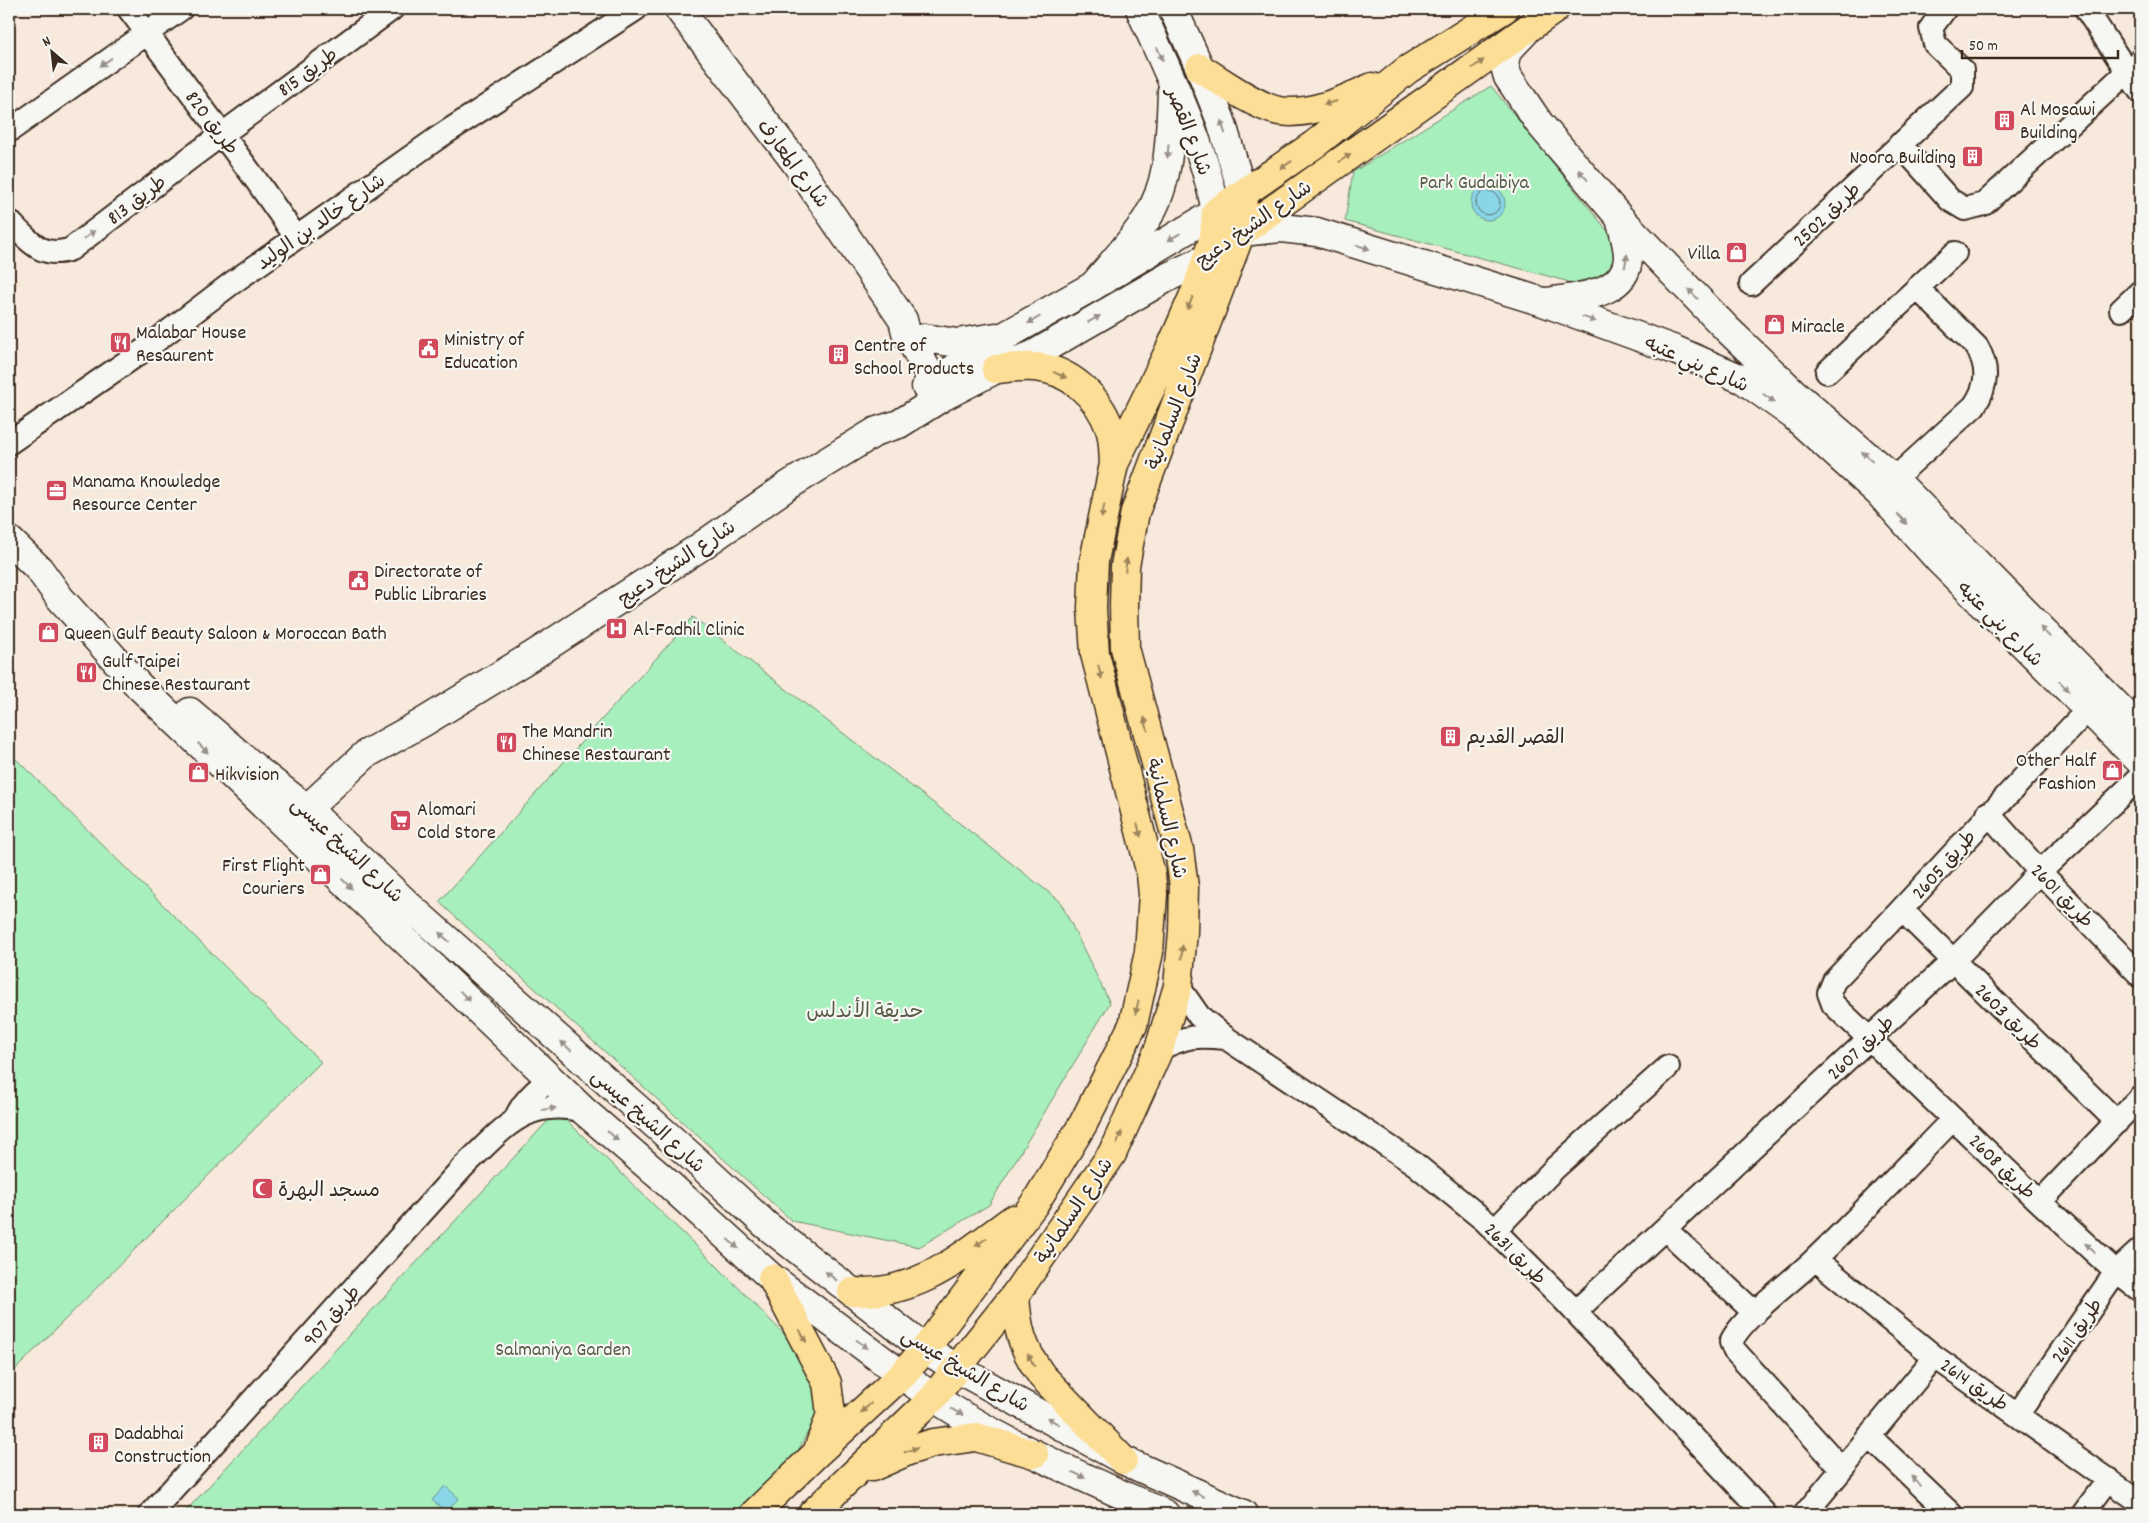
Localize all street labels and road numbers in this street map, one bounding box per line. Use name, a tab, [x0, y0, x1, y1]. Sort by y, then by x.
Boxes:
street label: طريق 815	[273, 42, 345, 105]
street label: شارع القصر	[1157, 82, 1217, 180]
street label: طريق 820	[177, 86, 244, 162]
street label: شارع المعارف	[749, 114, 834, 215]
street label: شارع خالد بن الوليد	[251, 168, 392, 279]
street label: طريق 813	[102, 170, 173, 233]
street label: شارع الشيخ دعيج	[1191, 175, 1319, 276]
street label: طريق 2502	[1788, 177, 1868, 255]
street label: شارع بني عتبه	[1639, 330, 1752, 402]
street label: شارع السلمانية	[1141, 350, 1211, 475]
street label: شارع الشيخ دعيج	[613, 515, 742, 614]
street label: شارع بني عتبه	[1949, 576, 2048, 675]
street label: شارع السلمانية	[1138, 756, 1193, 882]
street label: شارع الشيخ عيسى	[283, 792, 408, 911]
street label: طريق 2605	[1906, 825, 1984, 907]
street label: طريق 2601	[2023, 858, 2099, 936]
street label: طريق 2603	[1967, 978, 2047, 1058]
street label: طريق 2607	[1822, 1010, 1902, 1088]
street label: شارع الشيخ عيسى	[584, 1063, 710, 1181]
street label: طريق 2608	[1961, 1129, 2041, 1207]
street label: شارع السلمانية	[1029, 1153, 1121, 1271]
street label: طريق 2631	[1476, 1218, 1551, 1293]
street label: طريق 907	[298, 1280, 369, 1354]
street label: طريق 2611	[2046, 1293, 2111, 1370]
street label: شارع الشيخ عيسى	[895, 1322, 1034, 1421]
street label: طريق 2614	[1933, 1353, 2013, 1420]

